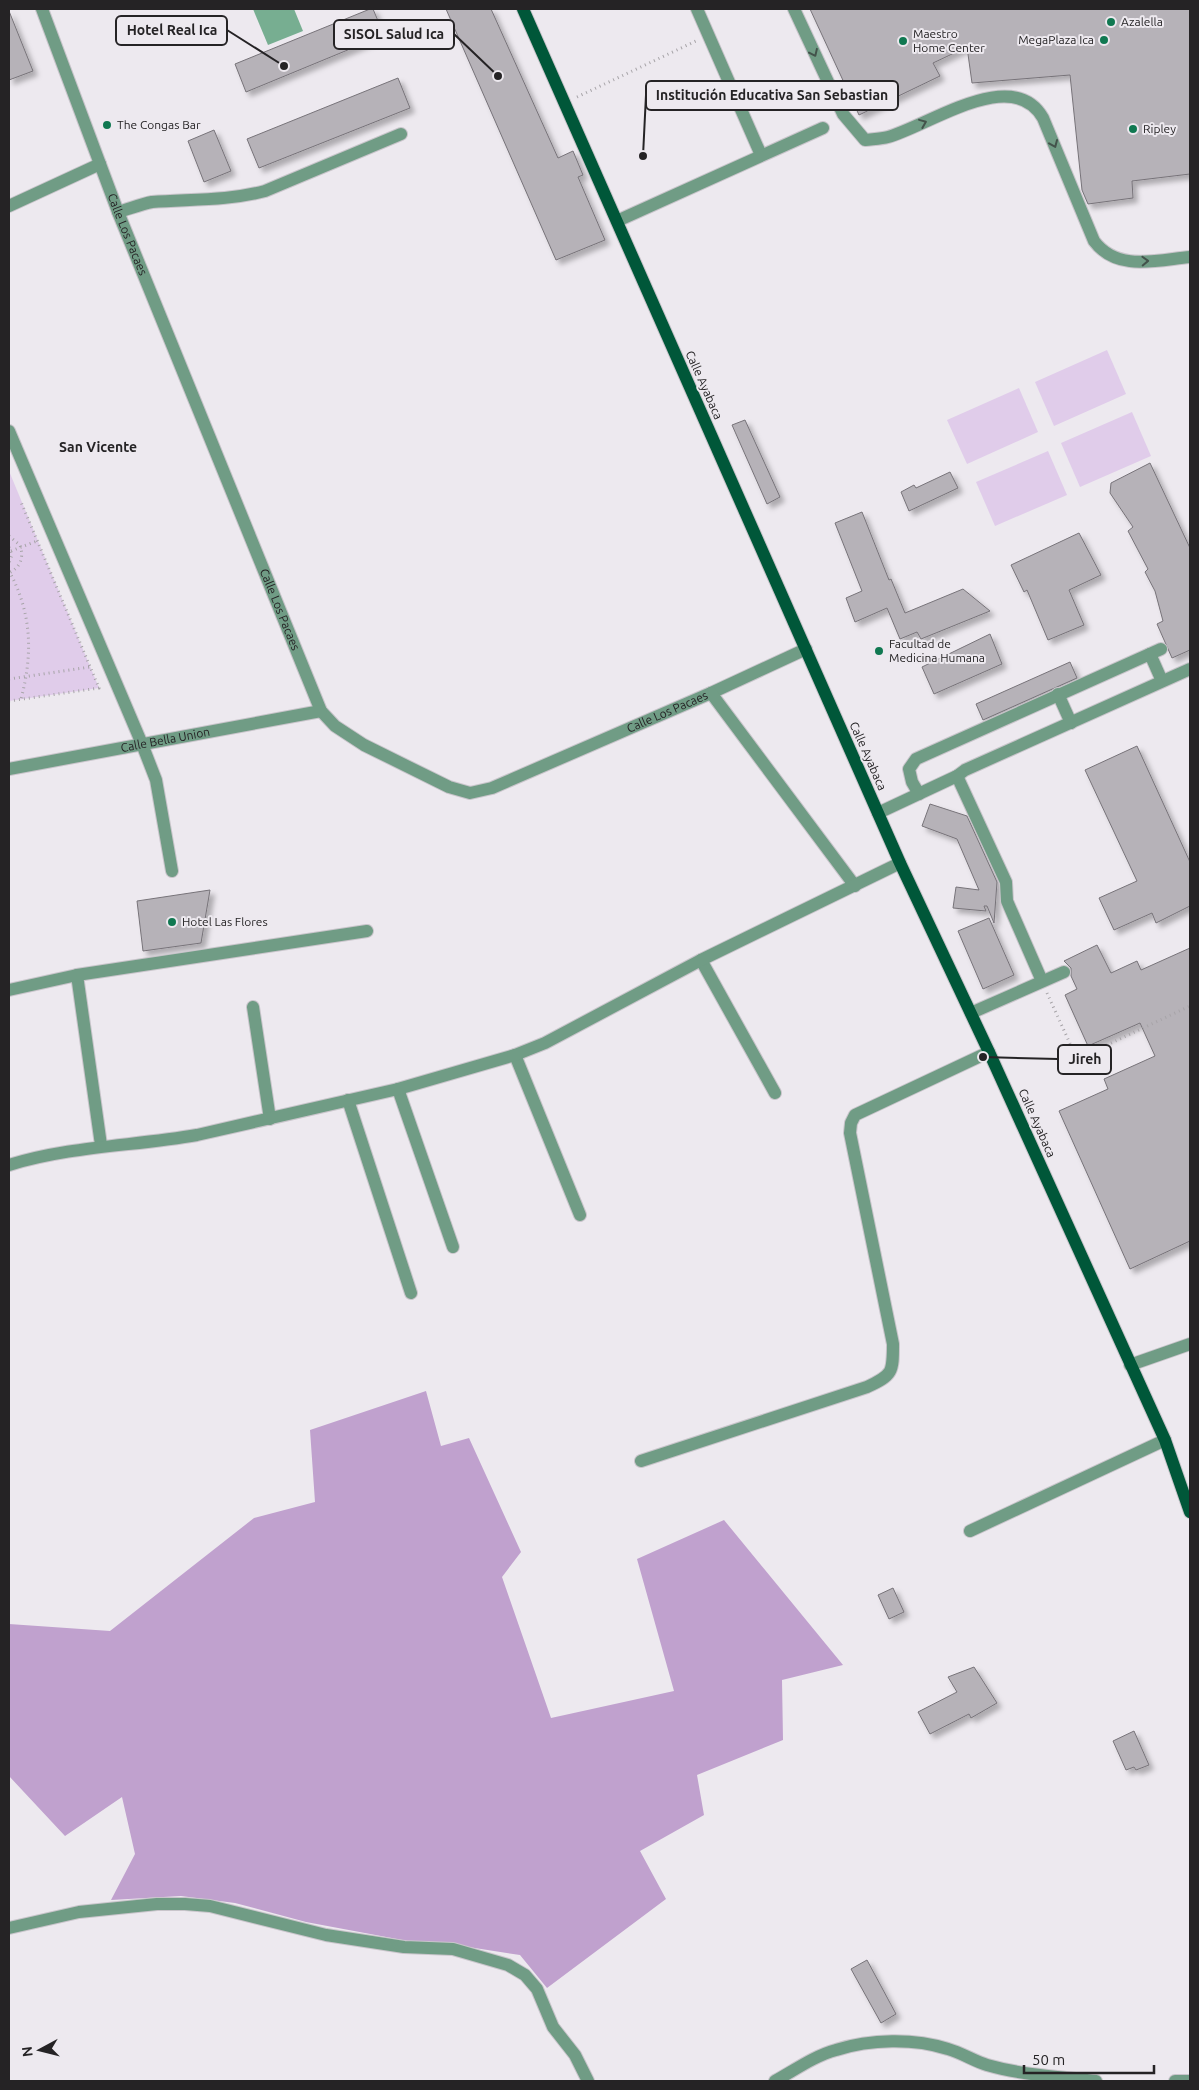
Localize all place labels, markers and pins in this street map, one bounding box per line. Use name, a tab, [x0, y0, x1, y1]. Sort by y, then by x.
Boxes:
place label: Azalella	[1121, 15, 1163, 28]
callout: Hotel Real Ica	[116, 16, 227, 45]
marker: Azalella	[1105, 16, 1117, 28]
callout: SISOL Salud Ica	[334, 20, 454, 49]
place label: Maestro Home Center	[913, 27, 985, 54]
place label: MegaPlaza Ica	[1018, 33, 1094, 46]
marker: MegaPlaza Ica	[1098, 34, 1110, 46]
marker: Maestro Home Center	[897, 35, 909, 47]
callout: Institución Educativa San Sebastian	[646, 81, 898, 110]
place label: The Congas Bar	[117, 118, 201, 131]
marker: The Congas Bar	[101, 119, 113, 131]
place label: Ripley	[1143, 122, 1176, 135]
marker: Ripley	[1127, 123, 1139, 135]
place label: Facultad de Medicina Humana	[889, 637, 985, 664]
marker: Facultad de Medicina Humana	[873, 645, 885, 657]
place label: Hotel Las Flores	[182, 915, 268, 928]
marker: Hotel Las Flores	[166, 916, 178, 928]
callout: Jireh	[1058, 1045, 1111, 1074]

